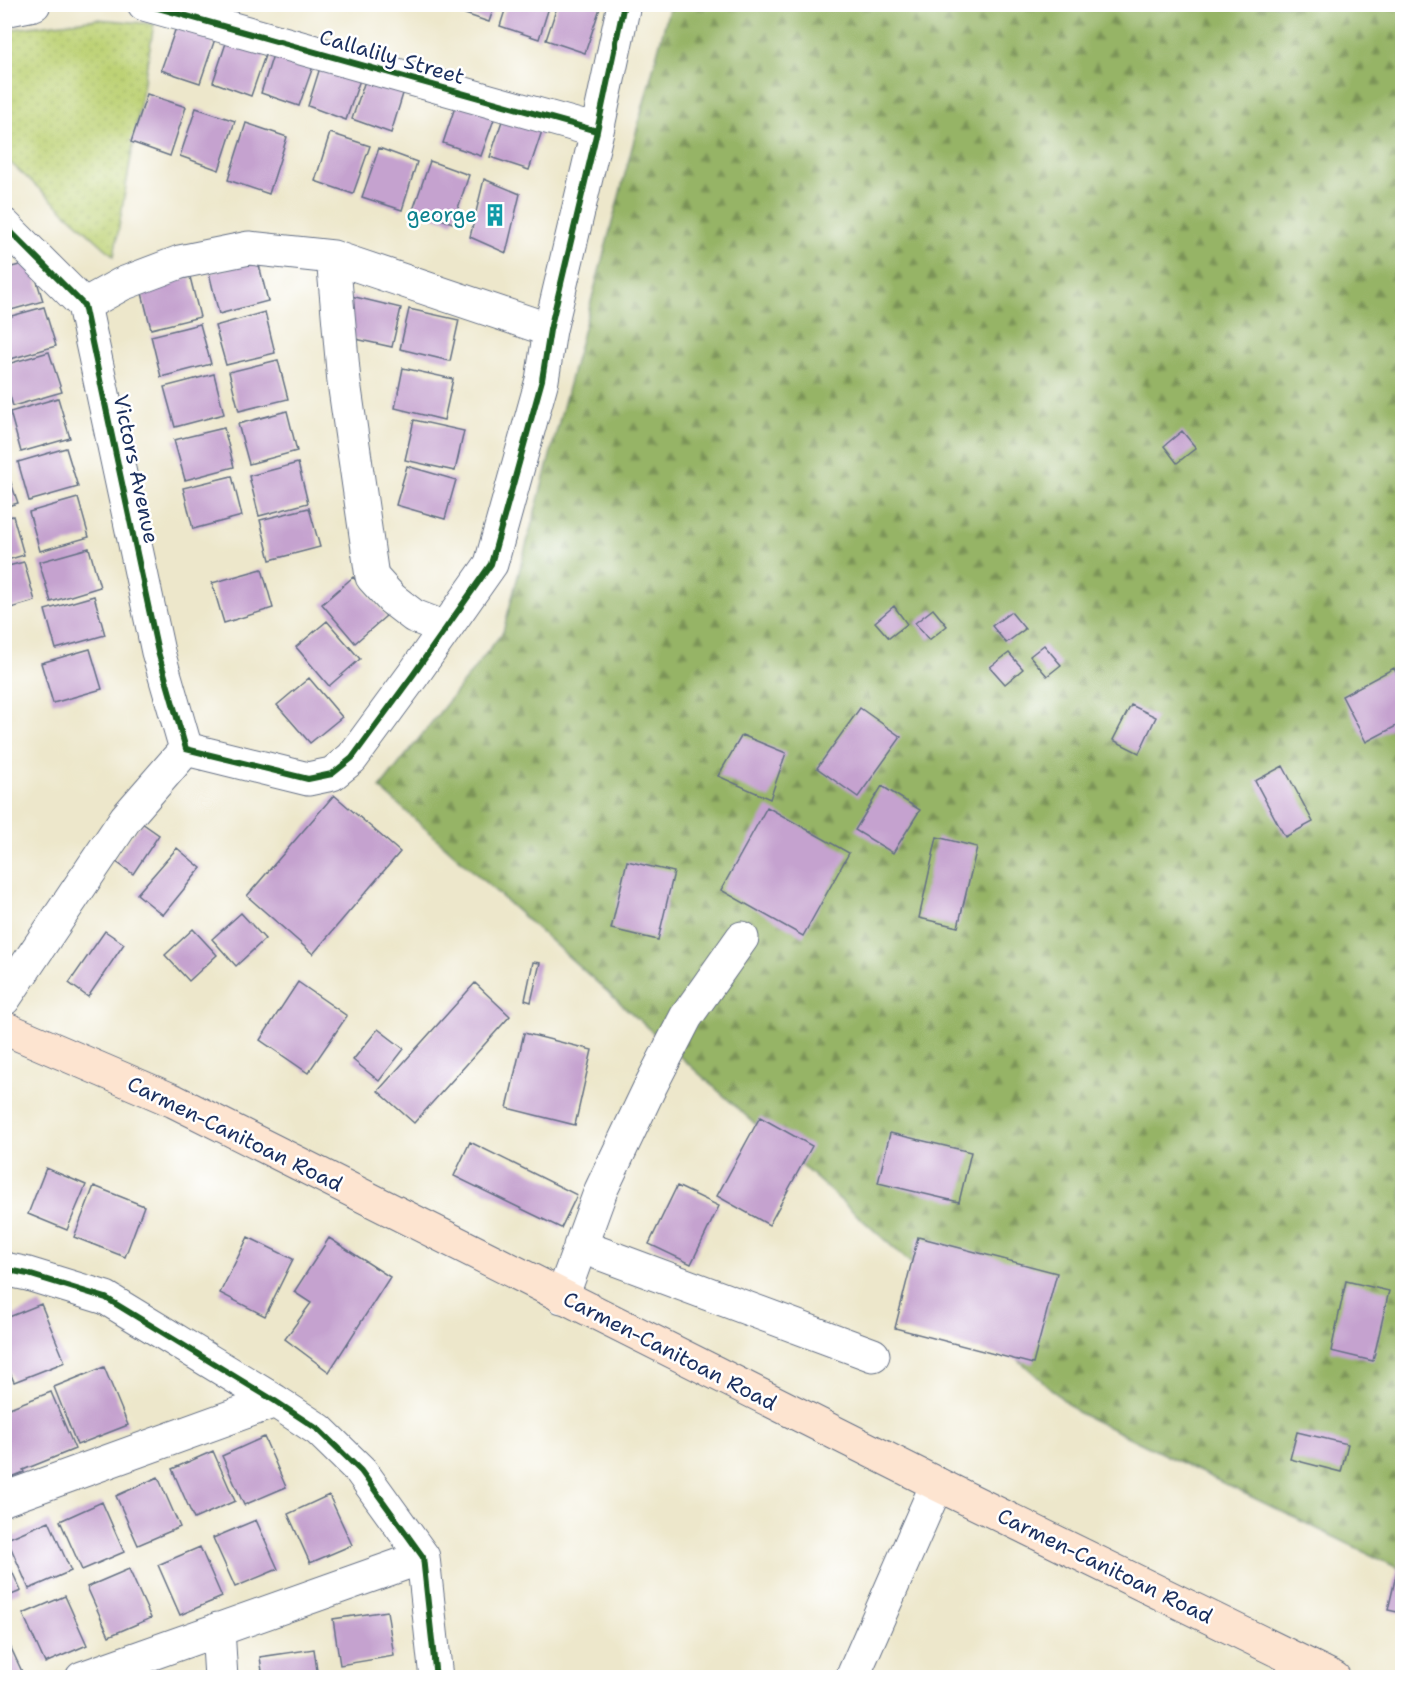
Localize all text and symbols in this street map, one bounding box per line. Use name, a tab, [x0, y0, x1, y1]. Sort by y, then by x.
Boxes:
street label: Callalily Street	[316, 23, 468, 91]
place label: george	[406, 201, 477, 229]
building icon: george	[482, 202, 508, 228]
street label: Victors Avenue	[107, 392, 165, 546]
street label: Carmen-Canitoan Road	[123, 1070, 347, 1198]
street label: Carmen-Canitoan Road	[558, 1285, 782, 1417]
street label: Carmen-Canitoan Road	[993, 1502, 1217, 1630]

